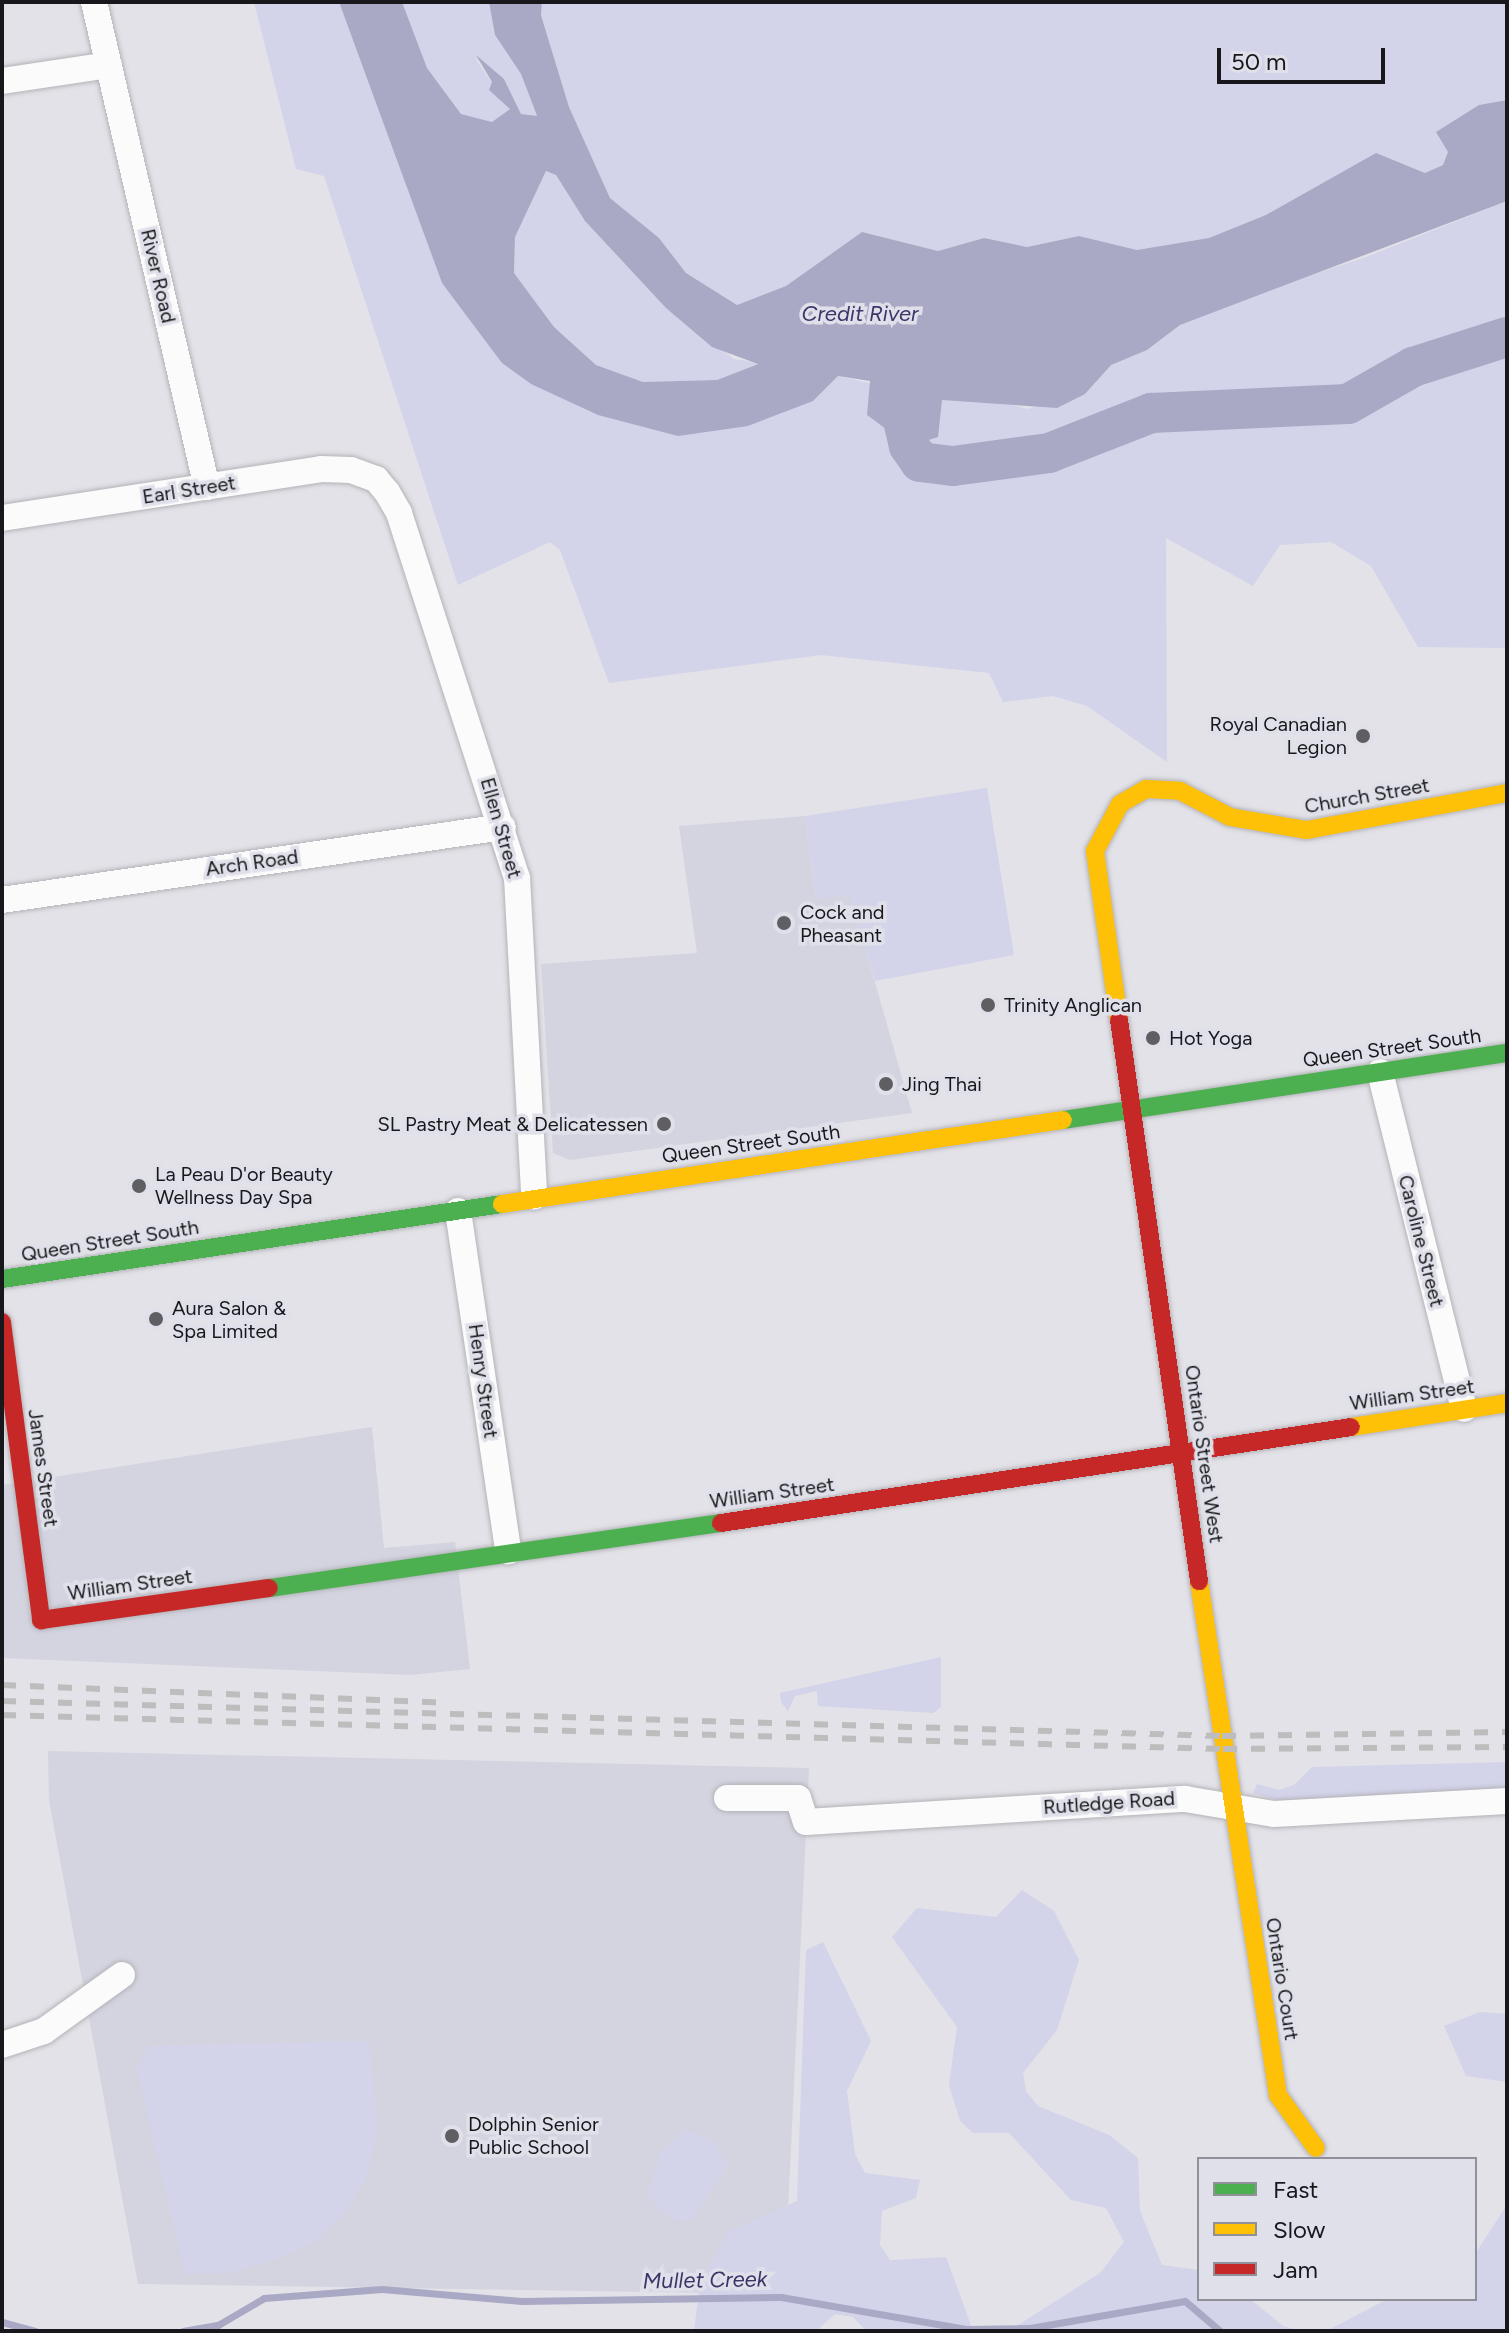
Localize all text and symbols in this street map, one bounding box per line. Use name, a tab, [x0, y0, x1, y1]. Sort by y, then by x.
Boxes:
scale bar	[1221, 32, 1389, 82]
text: 50 m	[1231, 47, 1287, 76]
street label: River Road	[136, 227, 180, 325]
water label: Credit River	[801, 301, 919, 327]
street label: Earl Street	[141, 471, 237, 509]
place label: Royal Canadian Legion	[1210, 712, 1347, 759]
marker: Royal Canadian Legion	[1354, 727, 1372, 745]
street label: Church Street	[1303, 773, 1431, 819]
street label: Ellen Street	[475, 775, 527, 881]
street label: Arch Road	[204, 845, 300, 881]
place label: Cock and Pheasant	[800, 900, 885, 947]
marker: Cock and Pheasant	[775, 914, 793, 932]
place label: Trinity Anglican	[1004, 993, 1142, 1017]
marker: Trinity Anglican	[979, 996, 997, 1014]
street label: Queen Street South	[1302, 1024, 1482, 1072]
place label: Hot Yoga	[1169, 1026, 1253, 1050]
marker: Hot Yoga	[1144, 1029, 1162, 1047]
place label: Jing Thai	[902, 1072, 982, 1096]
marker: Jing Thai	[877, 1075, 895, 1093]
place label: SL Pastry Meat & Delicatessen	[377, 1112, 648, 1136]
marker: SL Pastry Meat & Delicatessen	[655, 1115, 673, 1133]
street label: Queen Street South	[661, 1120, 841, 1168]
place label: La Peau D'or Beauty Wellness Day Spa	[155, 1162, 333, 1209]
street label: Caroline Street	[1393, 1173, 1449, 1309]
marker: La Peau D'or Beauty Wellness Day Spa	[130, 1177, 148, 1195]
street label: Queen Street South	[20, 1215, 200, 1267]
place label: Aura Salon & Spa Limited	[172, 1296, 286, 1343]
marker: Aura Salon & Spa Limited	[147, 1310, 165, 1328]
street label: Henry Street	[463, 1322, 503, 1440]
street label: Ontario Street West	[1180, 1363, 1228, 1545]
street label: William Street	[1348, 1374, 1476, 1416]
street label: James Street	[23, 1408, 63, 1528]
street label: William Street	[708, 1472, 836, 1514]
street label: William Street	[66, 1564, 194, 1606]
street label: Rutledge Road	[1042, 1786, 1176, 1820]
street label: Ontario Court	[1260, 1916, 1304, 2042]
place label: Dolphin Senior Public School	[468, 2112, 599, 2159]
marker: Dolphin Senior Public School	[443, 2127, 461, 2145]
legend	[1197, 2157, 1477, 2301]
text: Fast	[1273, 2175, 1318, 2204]
text: Slow	[1273, 2215, 1325, 2244]
text: Jam	[1273, 2255, 1318, 2284]
water label: Mullet Creek	[642, 2266, 768, 2294]

